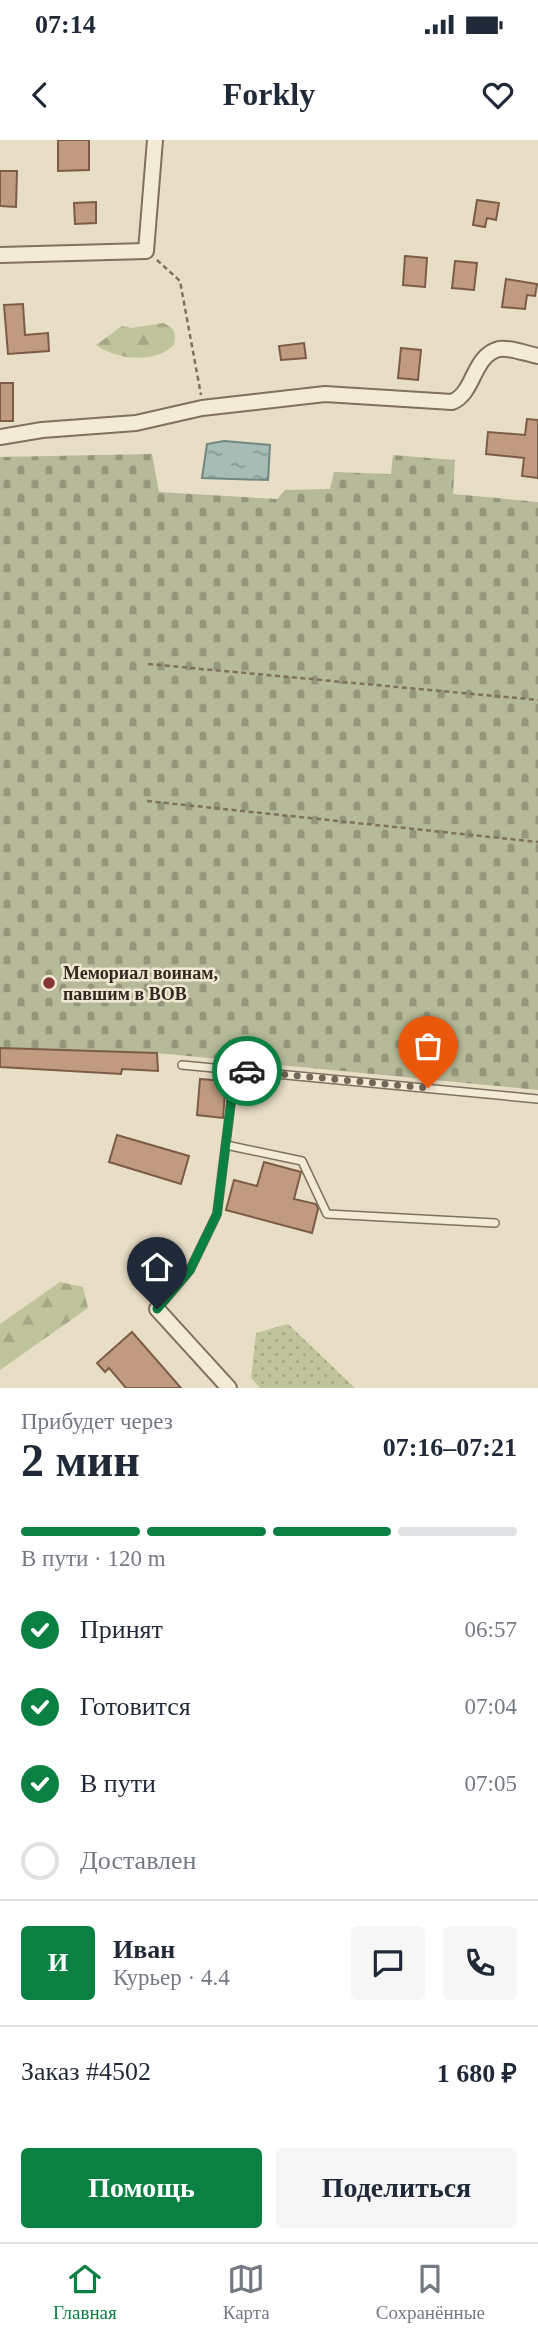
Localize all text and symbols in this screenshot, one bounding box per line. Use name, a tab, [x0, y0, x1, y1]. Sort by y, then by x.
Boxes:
text: 07:14	[35, 10, 96, 39]
icon: back	[21, 76, 59, 114]
text: Forkly	[223, 76, 315, 112]
icon: heart	[479, 76, 517, 114]
place label: Мемориал воинам, павшим в ВОВ	[63, 963, 218, 1004]
marker: Мемориал воинам, павшим в ВОВ	[41, 975, 57, 991]
pin	[398, 1016, 458, 1088]
icon: bag	[409, 1027, 447, 1065]
courier	[212, 1036, 282, 1106]
icon: car	[228, 1052, 266, 1090]
pin	[127, 1237, 187, 1309]
icon: home	[138, 1248, 176, 1286]
text: Прибудет через	[21, 1409, 173, 1434]
text: 07:16–07:21	[383, 1433, 517, 1462]
text: 2 мин	[21, 1435, 140, 1486]
text: В пути · 120 m	[21, 1546, 166, 1571]
icon: check	[21, 1611, 59, 1649]
text: Принят	[80, 1615, 163, 1644]
text: 06:57	[465, 1617, 517, 1642]
icon: check	[21, 1688, 59, 1726]
text: Готовится	[80, 1692, 191, 1721]
text: 07:04	[465, 1694, 517, 1719]
icon: check	[21, 1765, 59, 1803]
text: В пути	[80, 1769, 156, 1798]
text: 07:05	[465, 1771, 517, 1796]
text: Доставлен	[80, 1846, 197, 1875]
button: chat	[351, 1926, 425, 2000]
button: phone	[443, 1926, 517, 2000]
text: Иван	[113, 1935, 175, 1964]
text: И	[48, 1948, 68, 1977]
text: Курьер · 4.4	[113, 1965, 230, 1990]
text: Заказ #4502	[21, 2057, 151, 2086]
text: 1 680 ₽	[437, 2059, 517, 2088]
button: Помощь	[21, 2148, 262, 2228]
button: Поделиться	[276, 2148, 517, 2228]
tab: Главная	[53, 2260, 117, 2324]
tab: Карта	[223, 2260, 270, 2324]
tab: Сохранённые	[376, 2260, 485, 2324]

